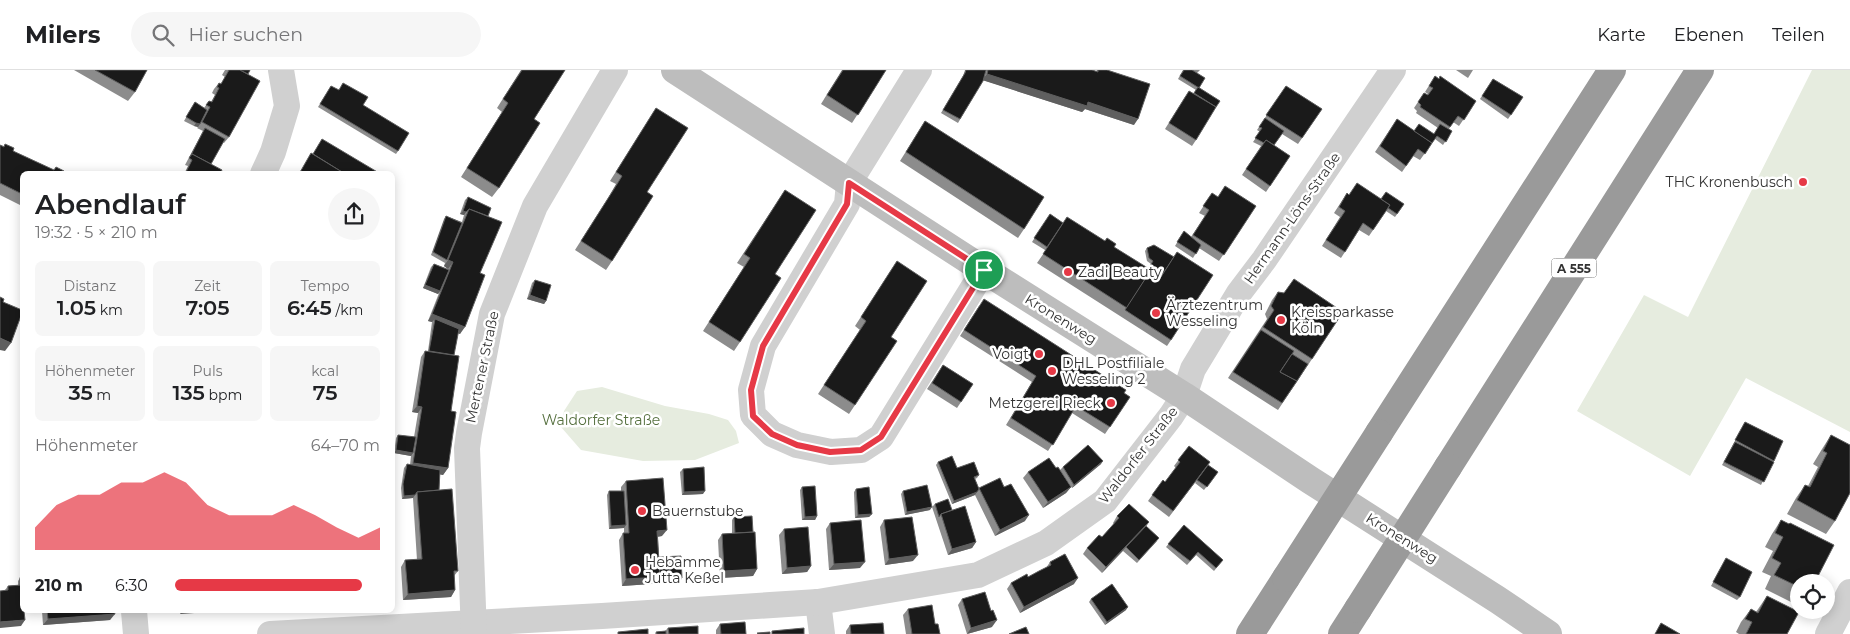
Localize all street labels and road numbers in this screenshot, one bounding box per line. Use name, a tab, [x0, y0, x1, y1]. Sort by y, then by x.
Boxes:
street label: Hermann-Löns-Straße	[1240, 149, 1344, 287]
road number: A 555	[1552, 258, 1596, 278]
street label: Kronenweg	[1022, 290, 1100, 348]
street label: Mertener Straße	[461, 309, 503, 425]
street label: Waldorfer Straße	[1094, 403, 1182, 507]
street label: Kronenweg	[1363, 509, 1441, 567]

